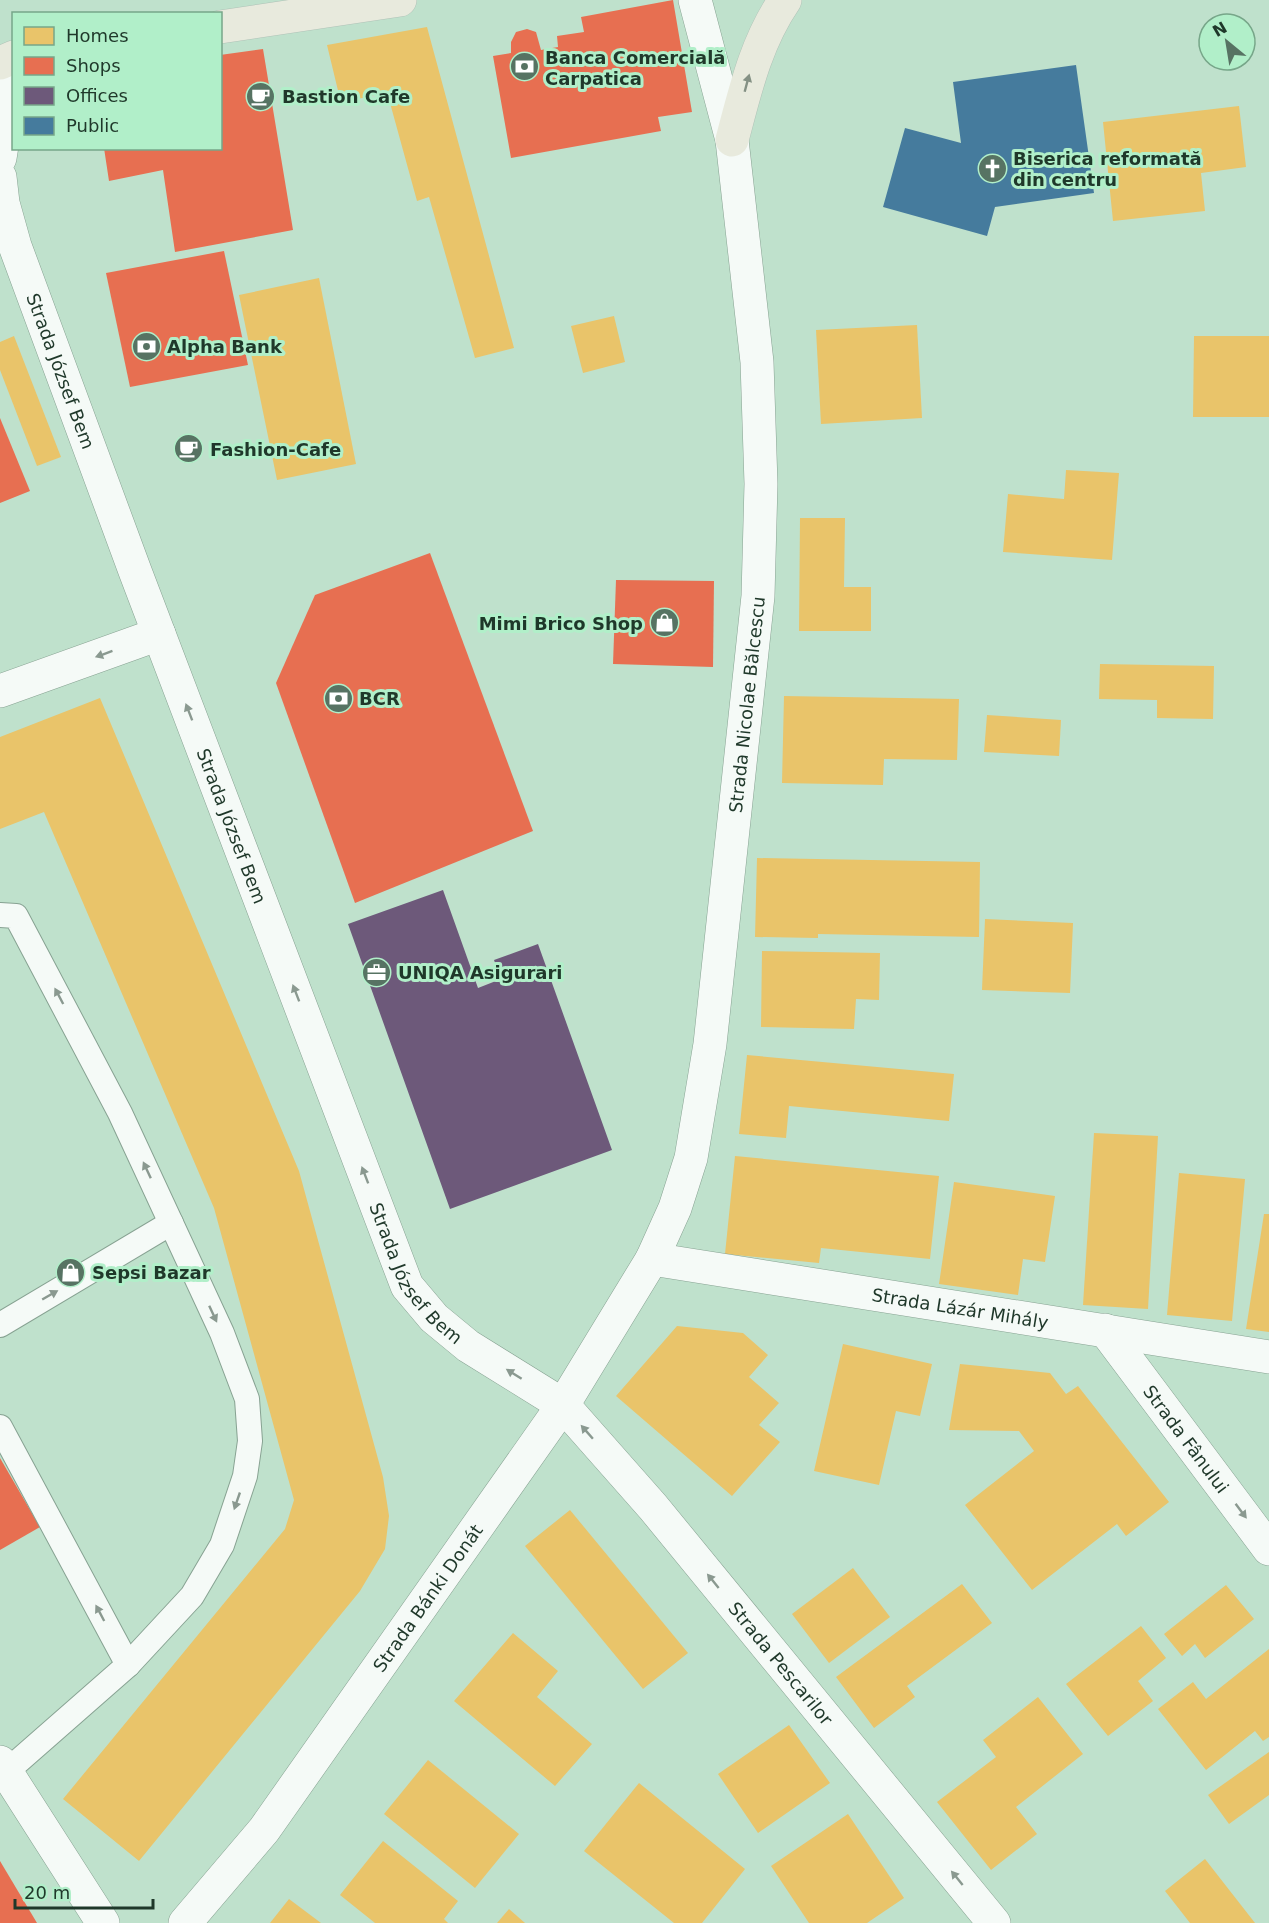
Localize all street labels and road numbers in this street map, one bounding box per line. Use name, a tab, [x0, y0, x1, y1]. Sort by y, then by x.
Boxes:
street label: Strada József Bem	[23, 290, 99, 452]
street label: Strada Nicolae Bălcescu	[724, 595, 768, 814]
street label: Strada József Bem	[193, 745, 271, 907]
street label: Strada József Bem	[366, 1200, 467, 1348]
street label: Strada Lázár Mihály	[870, 1284, 1050, 1332]
street label: Strada Fânului	[1139, 1381, 1234, 1497]
street label: Strada Bánki Donát	[368, 1520, 486, 1676]
street label: Strada Pescarilor	[725, 1598, 838, 1729]

